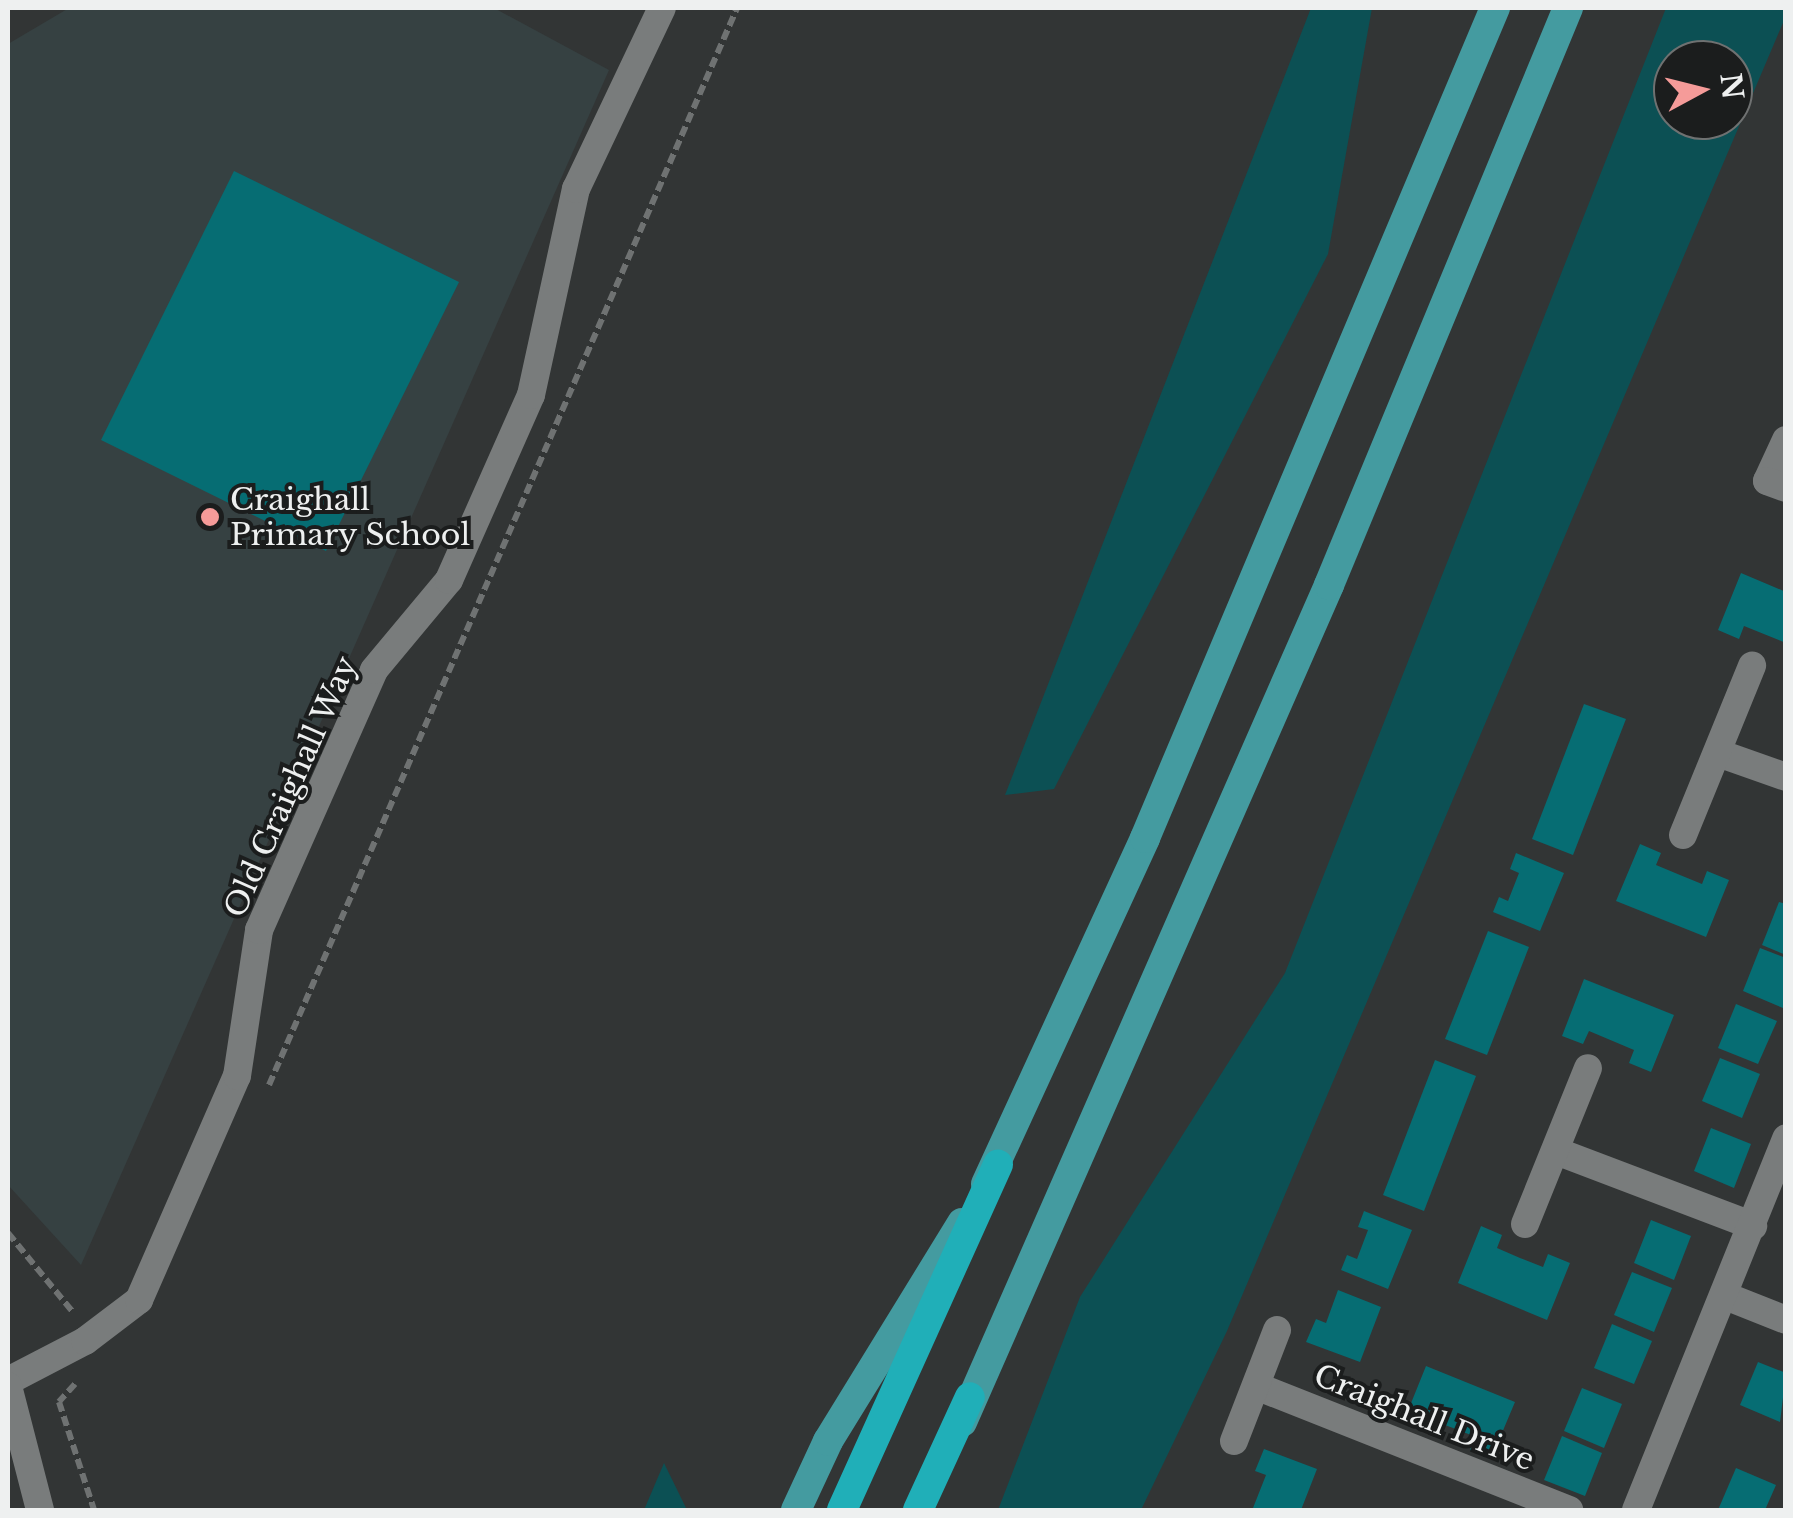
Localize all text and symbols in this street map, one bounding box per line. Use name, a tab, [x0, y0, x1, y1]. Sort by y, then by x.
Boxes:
north arrow	[1653, 40, 1753, 140]
text: N	[1712, 71, 1750, 102]
place label: Craighall Primary School	[230, 482, 471, 552]
marker: Craighall Primary School	[199, 506, 221, 528]
street label: Old Craighall Way	[217, 650, 365, 924]
street label: Craighall Drive	[1309, 1357, 1539, 1479]

